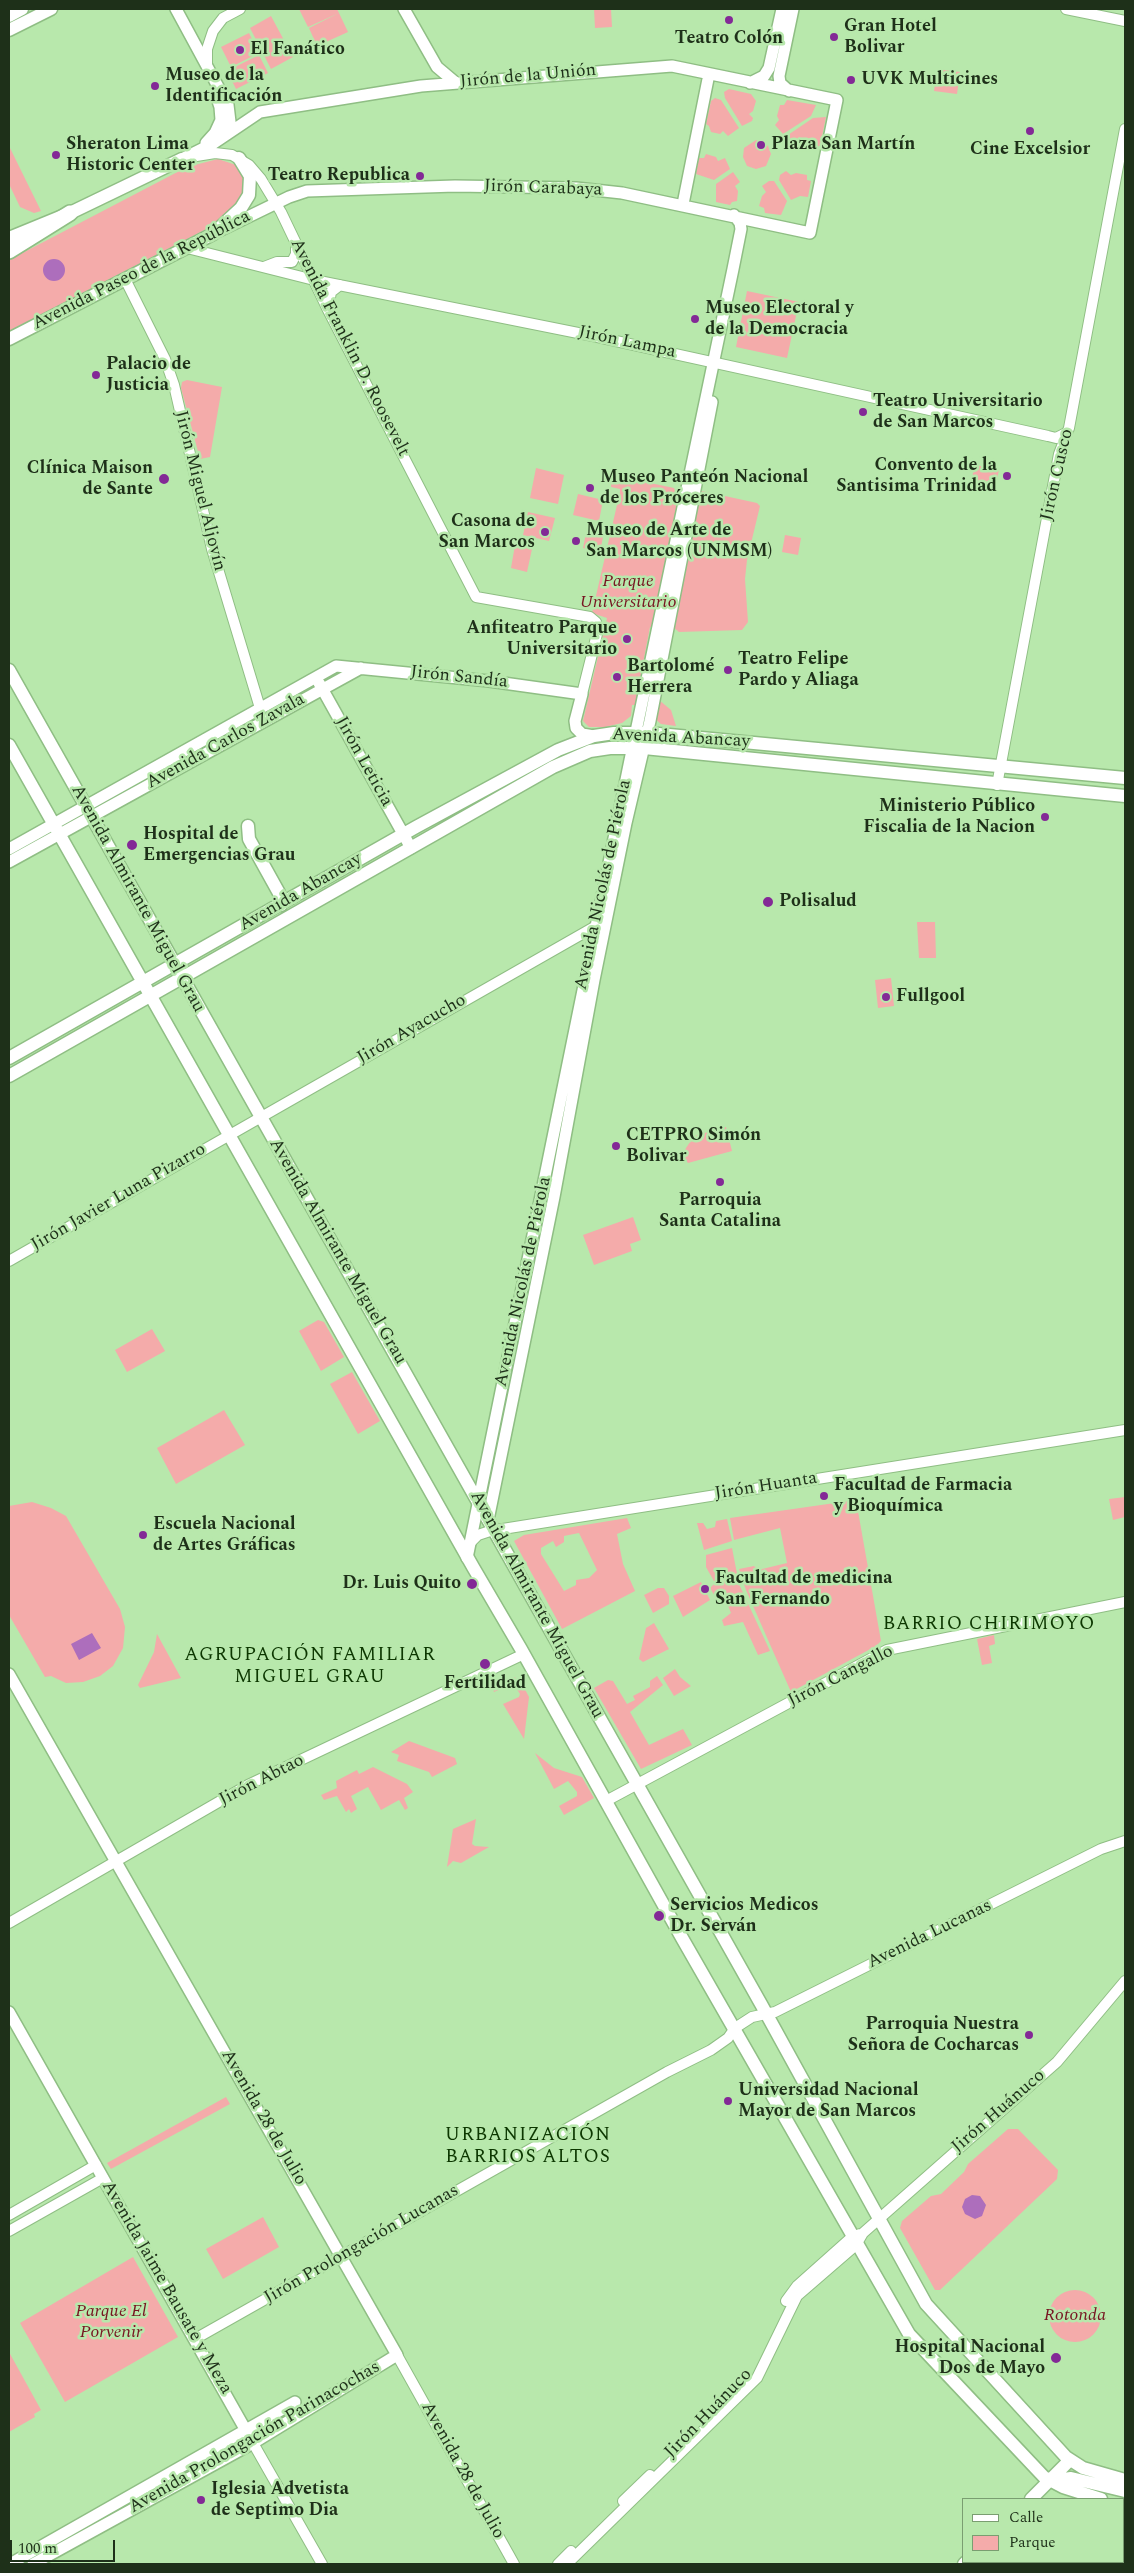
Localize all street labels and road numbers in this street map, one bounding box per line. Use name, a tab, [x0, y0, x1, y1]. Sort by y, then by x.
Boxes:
street label: Jirón de la Unión	[459, 60, 597, 94]
street label: Jirón Carabaya	[483, 176, 603, 202]
street label: Avenida Paseo de la República	[30, 207, 254, 335]
street label: Avenida Franklin D. Roosevelt	[285, 235, 413, 461]
street label: Jirón Lampa	[576, 322, 678, 364]
street label: Jirón Miguel Aljovín	[169, 409, 229, 573]
street label: Jirón Cusco	[1037, 427, 1079, 523]
street label: Jirón Sandía	[409, 662, 509, 694]
street label: Avenida Carlos Zavala	[143, 689, 309, 795]
street label: Jirón Leticia	[329, 713, 397, 811]
street label: Avenida Abancay	[611, 725, 751, 753]
street label: Avenida Nicolás de Piérola	[571, 778, 637, 992]
street label: Avenida Almirante Miguel Grau	[65, 781, 209, 1017]
street label: Avenida Abancay	[236, 849, 366, 937]
street label: Jirón Ayacucho	[354, 990, 470, 1070]
street label: Avenida Almirante Miguel Grau	[263, 1135, 411, 1369]
street label: Jirón Javier Luna Pizarro	[28, 1139, 210, 1257]
street label: Avenida Nicolás de Piérola	[491, 1175, 557, 1389]
street label: Jirón Huanta	[713, 1468, 819, 1506]
street label: Avenida Almirante Miguel Grau	[464, 1487, 608, 1723]
street label: Jirón Cangallo	[785, 1641, 897, 1713]
street label: Jirón Abtao	[216, 1750, 308, 1812]
street label: Avenida Lucanas	[864, 1896, 996, 1974]
street label: Avenida 28 de Julio	[215, 2046, 311, 2190]
street label: Jirón Huánuco	[948, 2066, 1050, 2158]
street label: Avenida Jaime Bausate y Meza	[96, 2178, 236, 2398]
street label: Jirón Prolongación Lucanas	[261, 2180, 463, 2310]
street label: Avenida Prolongación Parinacochas	[126, 2357, 384, 2519]
street label: Jirón Huánuco	[661, 2365, 757, 2463]
street label: Avenida 28 de Julio	[415, 2399, 509, 2543]

